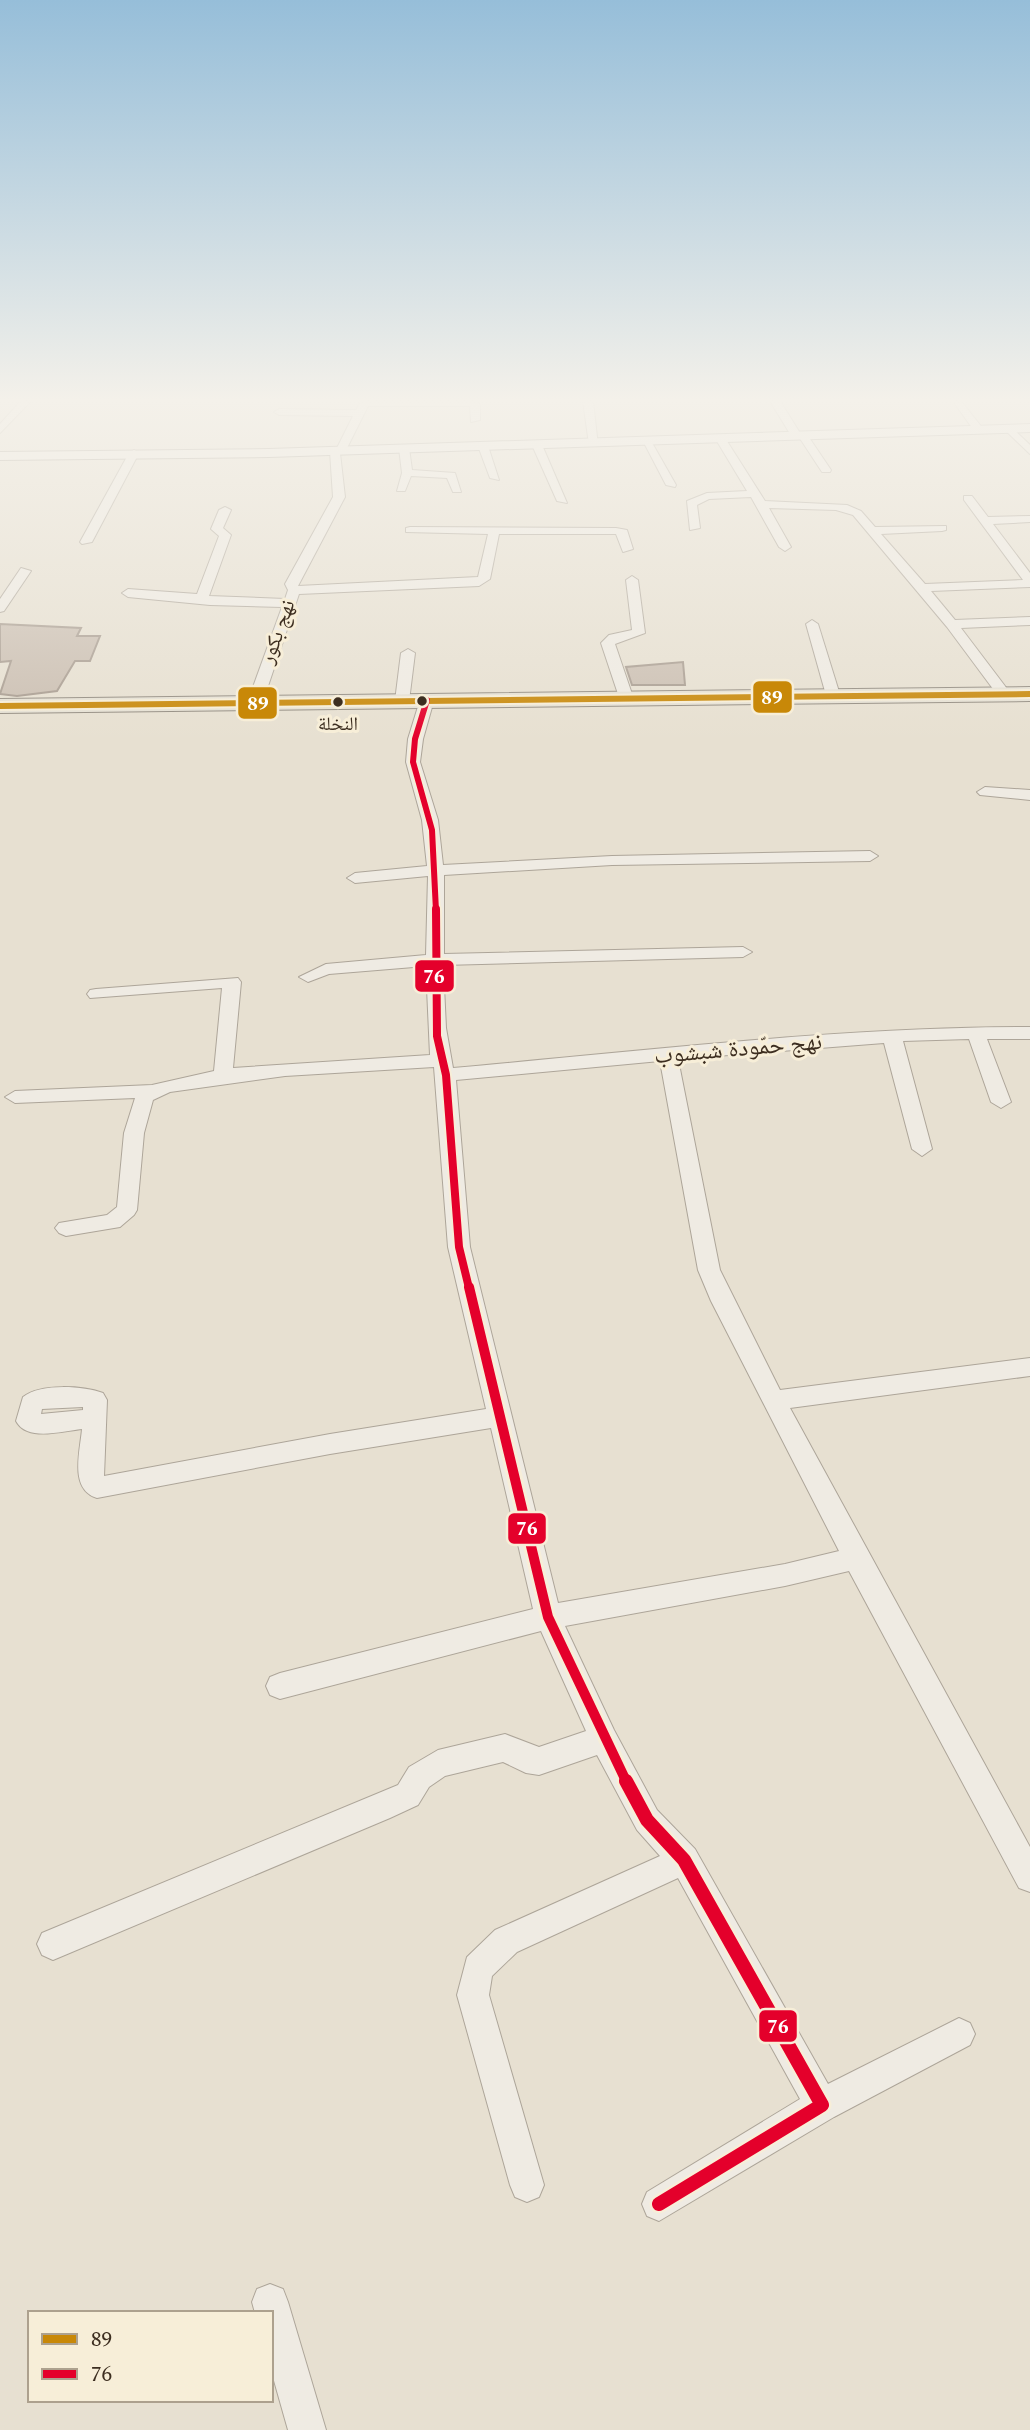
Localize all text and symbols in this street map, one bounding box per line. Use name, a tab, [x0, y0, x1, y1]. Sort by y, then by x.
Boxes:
street label: نهج بكور	[251, 595, 304, 670]
line badge: 89	[752, 680, 793, 714]
text: 89	[761, 684, 783, 713]
line badge: 89	[237, 686, 278, 720]
text: 89	[247, 690, 269, 719]
unlabelled marker	[415, 694, 429, 708]
marker: النخلة	[331, 695, 345, 709]
place label: النخلة	[318, 710, 358, 739]
line badge: 76	[414, 959, 455, 993]
text: 76	[423, 963, 445, 992]
street label: نهج حمّودة شبشوب	[653, 1024, 823, 1074]
line badge: 76	[507, 1512, 547, 1545]
text: 76	[516, 1515, 538, 1544]
line badge: 76	[758, 2009, 798, 2043]
text: 76	[767, 2013, 789, 2042]
legend	[28, 2311, 273, 2402]
text: 89	[91, 2324, 112, 2356]
text: 76	[91, 2359, 112, 2391]

